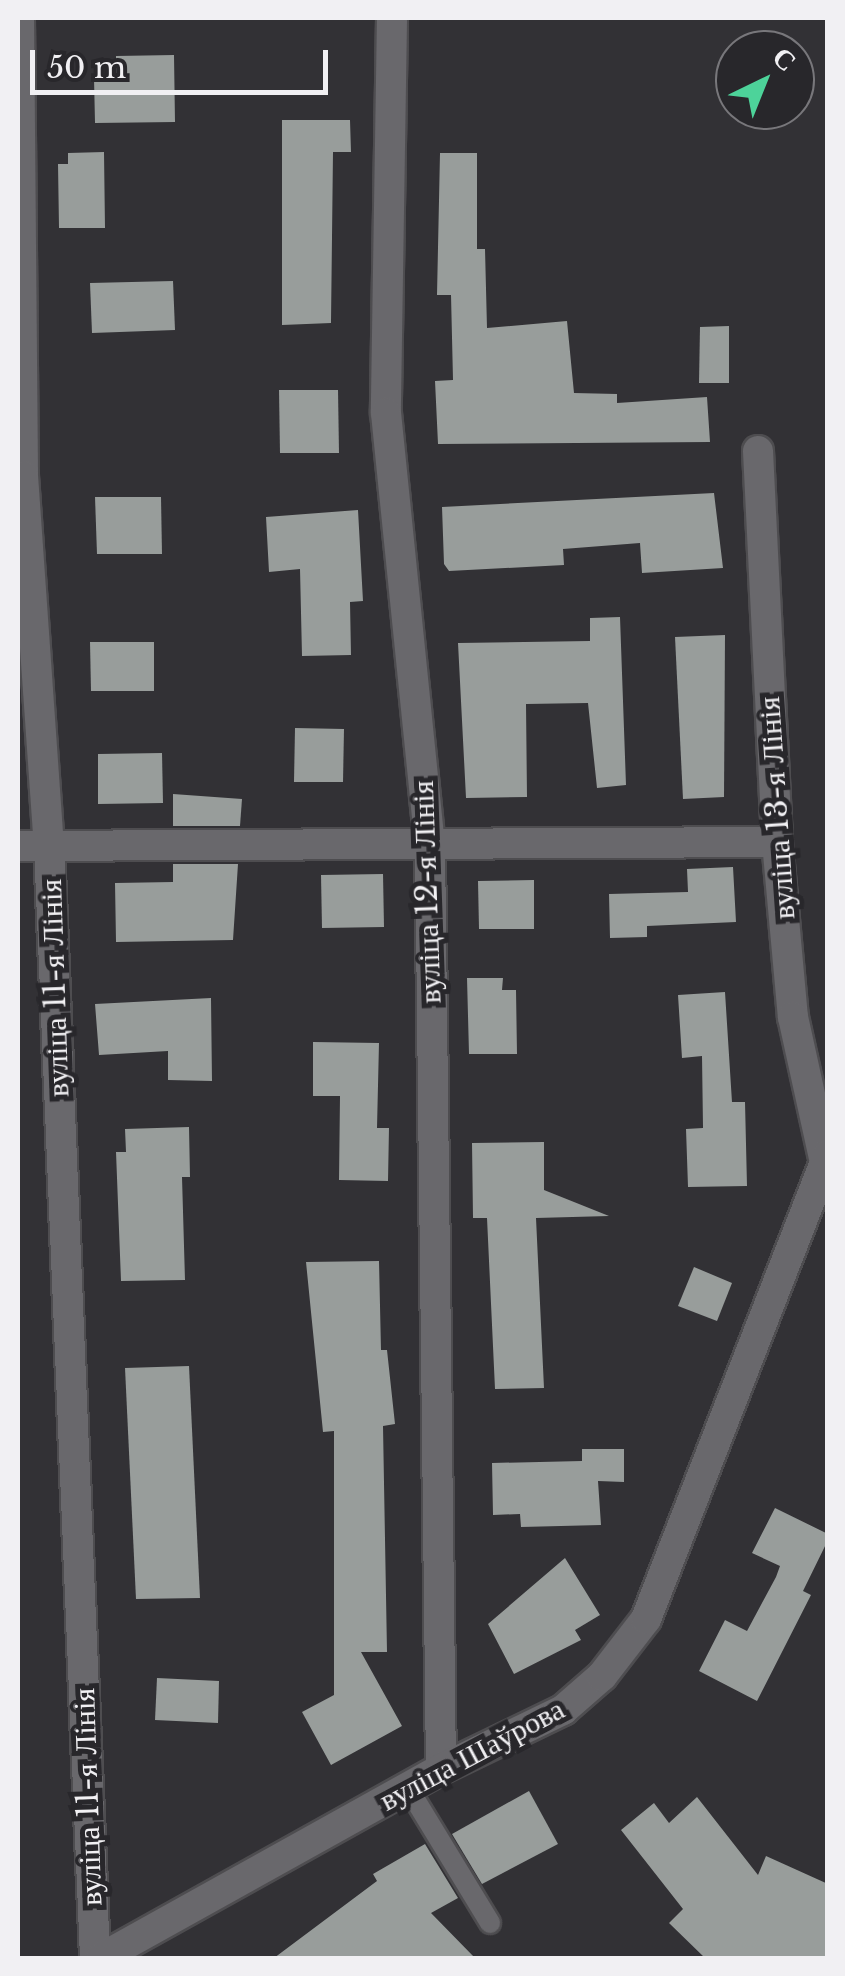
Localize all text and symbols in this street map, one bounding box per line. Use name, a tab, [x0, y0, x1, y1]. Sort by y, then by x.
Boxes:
scale bar	[35, 30, 332, 92]
north arrow	[715, 30, 815, 130]
text: С	[765, 39, 804, 79]
text: 50 m	[47, 49, 126, 86]
street label: вуліца 13-я Лінія	[751, 695, 803, 921]
street label: вуліца 12-я Лінія	[405, 780, 449, 1004]
street label: вуліца 11-я Лінія	[33, 878, 77, 1098]
street label: вуліца 11-я Лінія	[66, 1687, 110, 1907]
street label: вуліца Шаўрова	[374, 1691, 570, 1819]

